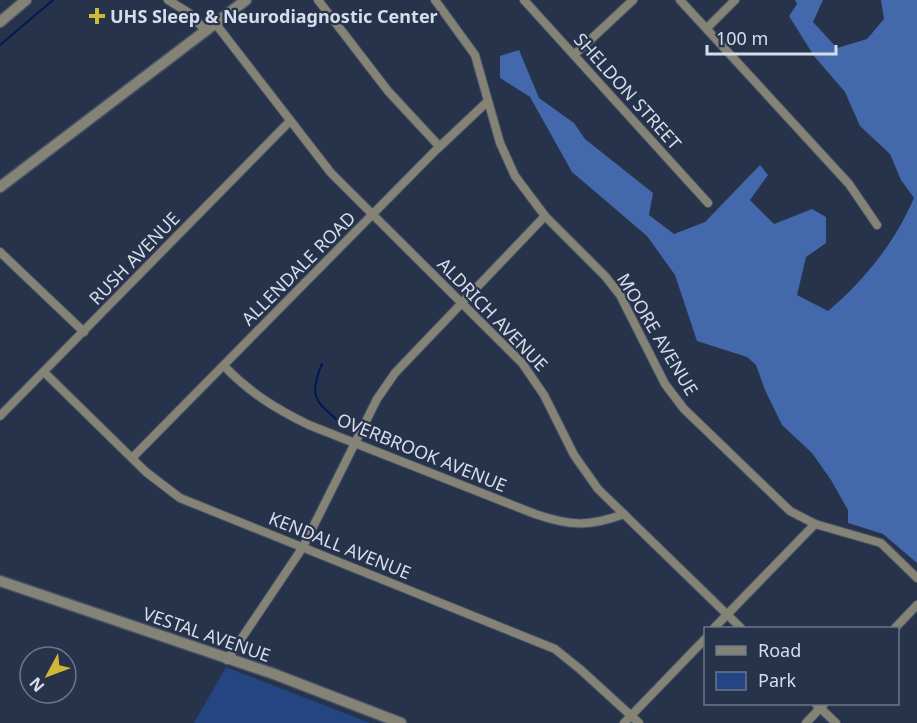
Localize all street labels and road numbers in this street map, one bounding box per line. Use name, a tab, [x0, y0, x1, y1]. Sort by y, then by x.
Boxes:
street label: SHELDON STREET	[569, 27, 687, 155]
street label: RUSH AVENUE	[83, 206, 185, 310]
street label: ALLENDALE ROAD	[236, 206, 360, 330]
street label: ALDRICH AVENUE	[433, 252, 553, 376]
street label: MOORE AVENUE	[612, 268, 704, 400]
street label: OVERBROOK AVENUE	[334, 407, 510, 497]
street label: KENDALL AVENUE	[265, 506, 415, 584]
street label: VESTAL AVENUE	[140, 601, 274, 667]

